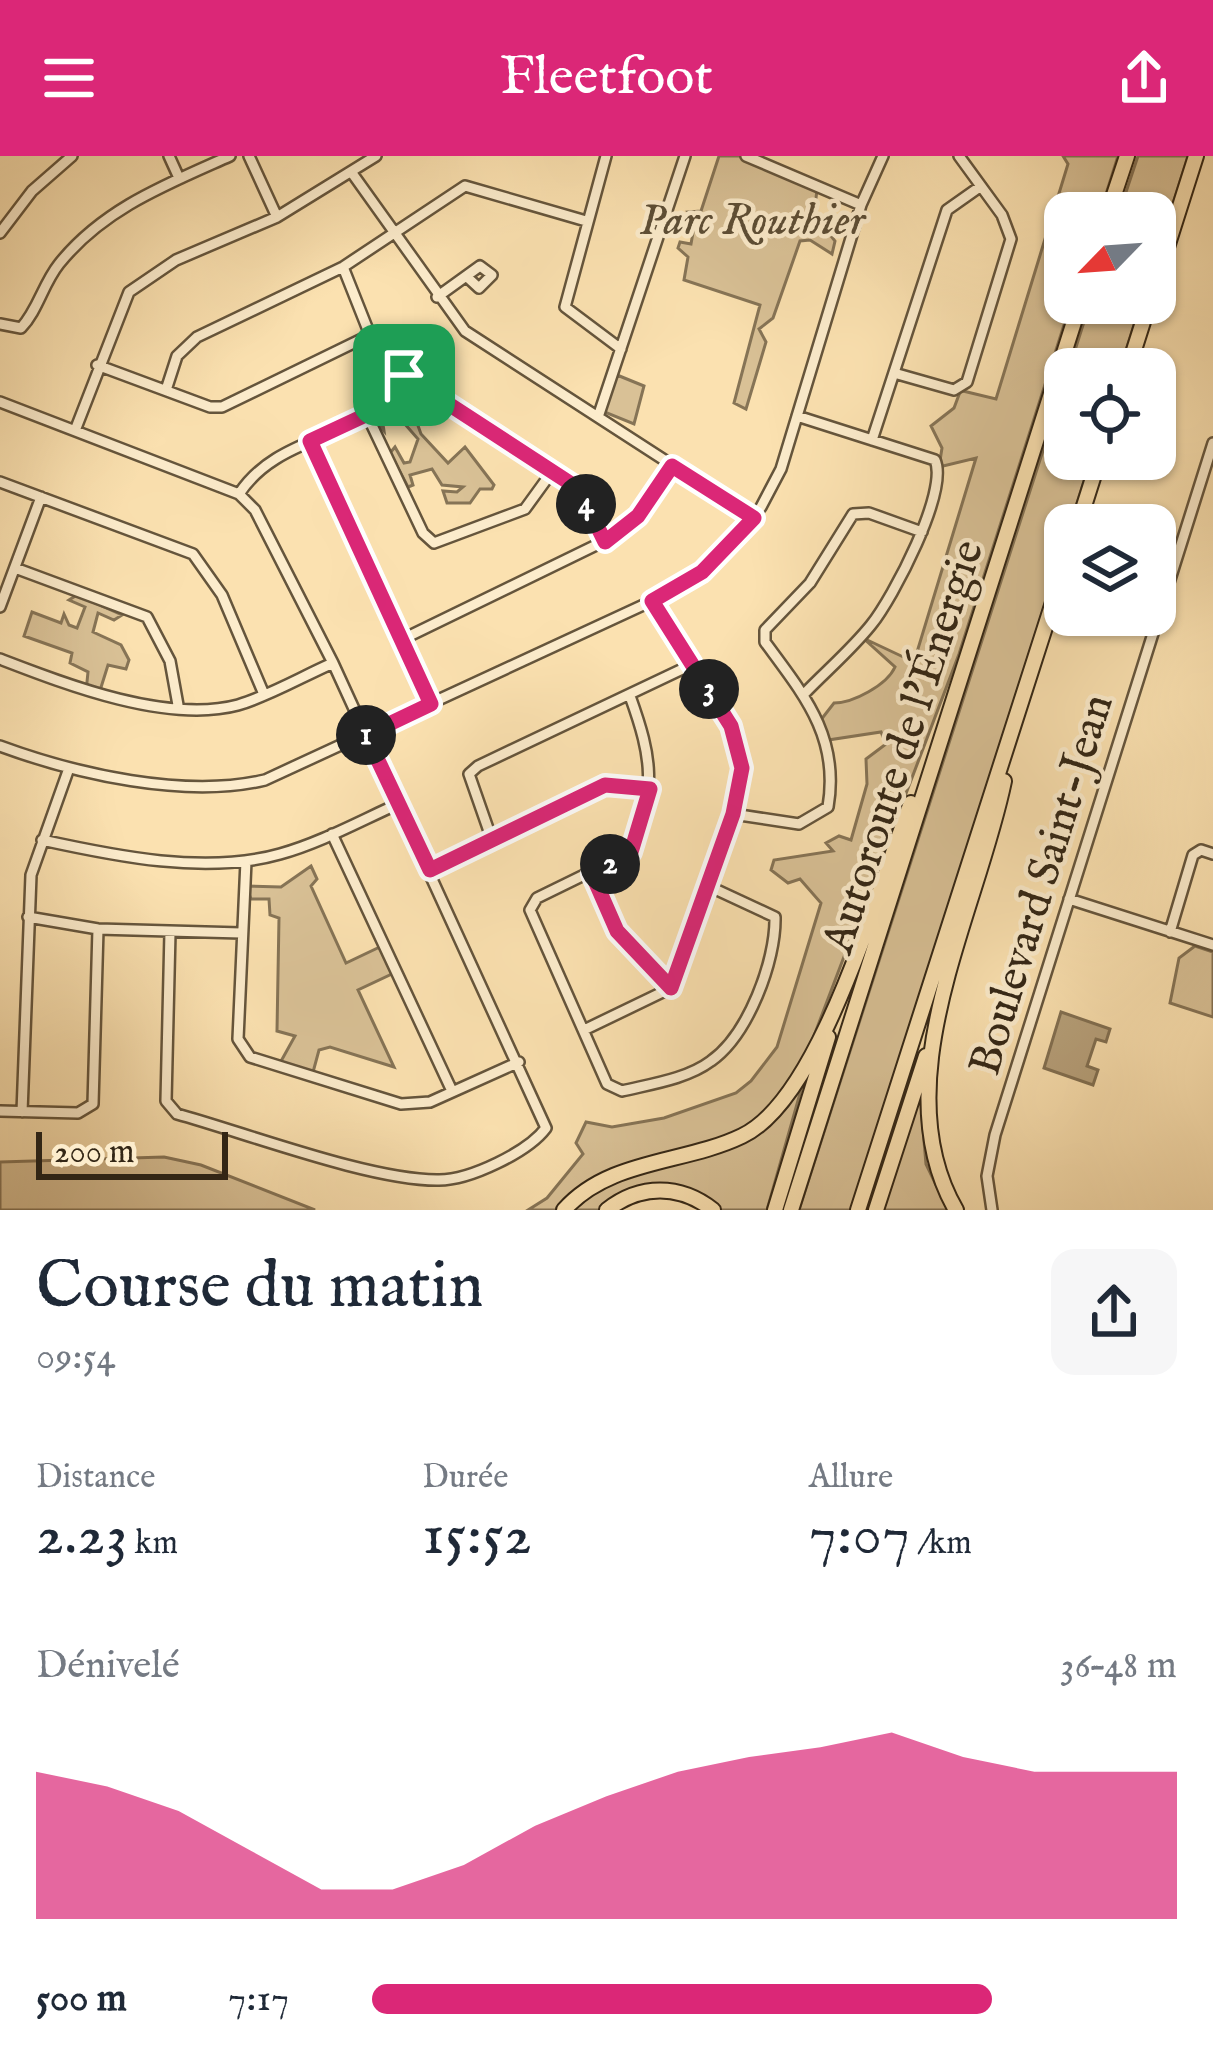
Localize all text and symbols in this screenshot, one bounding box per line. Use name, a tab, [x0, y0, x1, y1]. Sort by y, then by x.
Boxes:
text: Fleetfoot	[500, 44, 713, 113]
icon: menu	[36, 45, 102, 111]
icon: share	[1111, 45, 1177, 111]
north arrow	[1044, 192, 1176, 324]
map controls	[1044, 192, 1176, 636]
park label: Parc Routhier	[639, 193, 866, 250]
pin	[353, 324, 455, 426]
icon: arrive	[371, 342, 437, 408]
button: locate	[1044, 348, 1176, 480]
pin: 4	[556, 474, 616, 534]
text: 4	[578, 483, 594, 525]
button: layers	[1044, 504, 1176, 636]
street label: Autoroute de l'Énergie	[810, 533, 998, 962]
pin: 3	[679, 659, 739, 719]
text: 3	[703, 668, 715, 710]
street label: Boulevard Saint-Jean	[957, 687, 1127, 1083]
pin: 1	[336, 705, 396, 765]
text: 1	[360, 714, 372, 756]
pin: 2	[580, 834, 640, 894]
text: 2	[602, 843, 618, 885]
scale bar	[36, 1126, 228, 1179]
text: 200 m	[54, 1132, 135, 1174]
text: Course du matin	[36, 1246, 484, 1330]
button: share	[1051, 1249, 1177, 1375]
text: 09:54	[36, 1333, 116, 1382]
text: Distance	[36, 1457, 155, 1499]
text: Durée	[422, 1457, 508, 1499]
text: Allure	[809, 1457, 893, 1499]
text: 2.23	[36, 1499, 128, 1575]
text: 15:52	[422, 1499, 532, 1575]
text: 7:07	[809, 1499, 910, 1575]
text: km	[128, 1523, 178, 1565]
text: /km	[910, 1523, 972, 1565]
text: Dénivelé	[36, 1642, 180, 1691]
text: 36–48 m	[1060, 1642, 1177, 1691]
text: 500 m	[36, 1975, 127, 2024]
text: 7:17	[228, 1975, 289, 2024]

